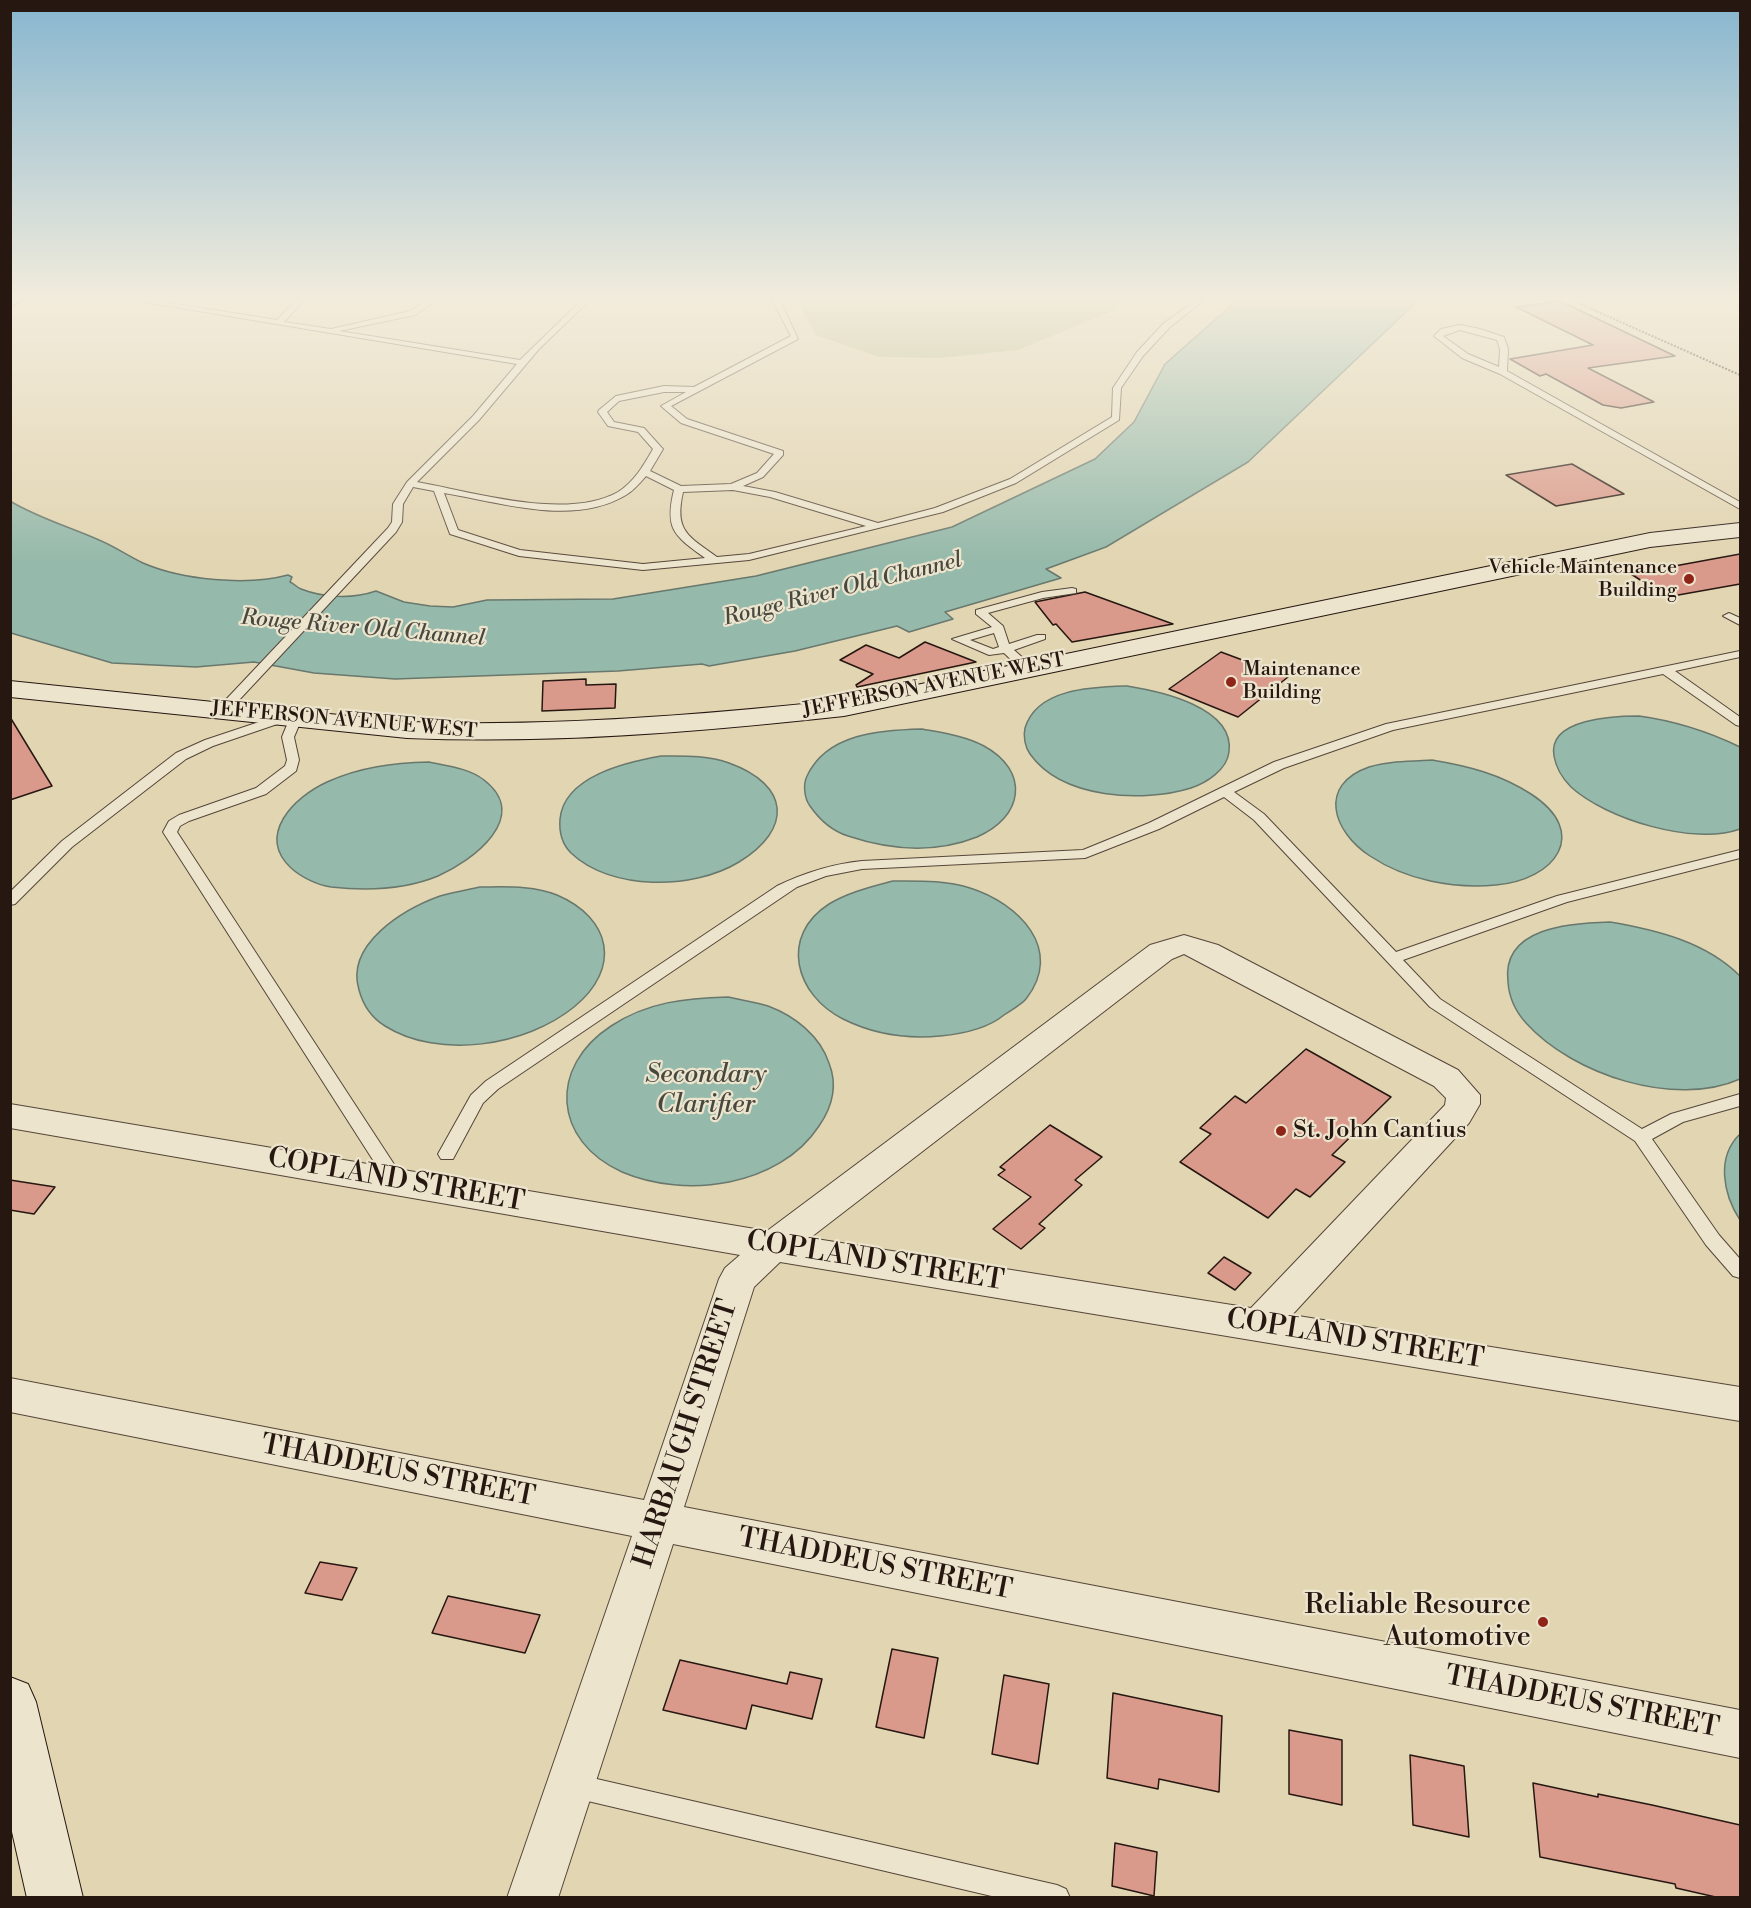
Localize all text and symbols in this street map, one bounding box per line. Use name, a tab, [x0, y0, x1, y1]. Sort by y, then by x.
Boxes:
water label: Rouge River Old Channel	[721, 548, 965, 632]
place label: Vehicle Maintenance Building	[1488, 556, 1677, 603]
marker: Vehicle Maintenance Building	[1682, 572, 1696, 586]
water label: Rouge River Old Channel	[240, 605, 486, 653]
street label: JEFFERSON AVENUE WEST	[800, 649, 1068, 723]
place label: Maintenance Building	[1243, 658, 1360, 705]
marker: Maintenance Building	[1224, 675, 1238, 689]
street label: JEFFERSON AVENUE WEST	[210, 697, 478, 745]
water label: Secondary Clarifier	[645, 1060, 767, 1122]
place label: St. John Cantius	[1293, 1117, 1466, 1145]
marker: St. John Cantius	[1274, 1124, 1288, 1138]
street label: COPLAND STREET	[265, 1142, 527, 1220]
street label: COPLAND STREET	[744, 1225, 1006, 1299]
street label: HARBAUGH STREET	[628, 1296, 746, 1572]
street label: COPLAND STREET	[1224, 1303, 1486, 1377]
street label: THADDEUS STREET	[258, 1429, 538, 1515]
street label: THADDEUS STREET	[735, 1522, 1015, 1608]
place label: Reliable Resource Automotive	[1305, 1589, 1531, 1655]
marker: Reliable Resource Automotive	[1536, 1615, 1550, 1629]
street label: THADDEUS STREET	[1442, 1660, 1722, 1746]

